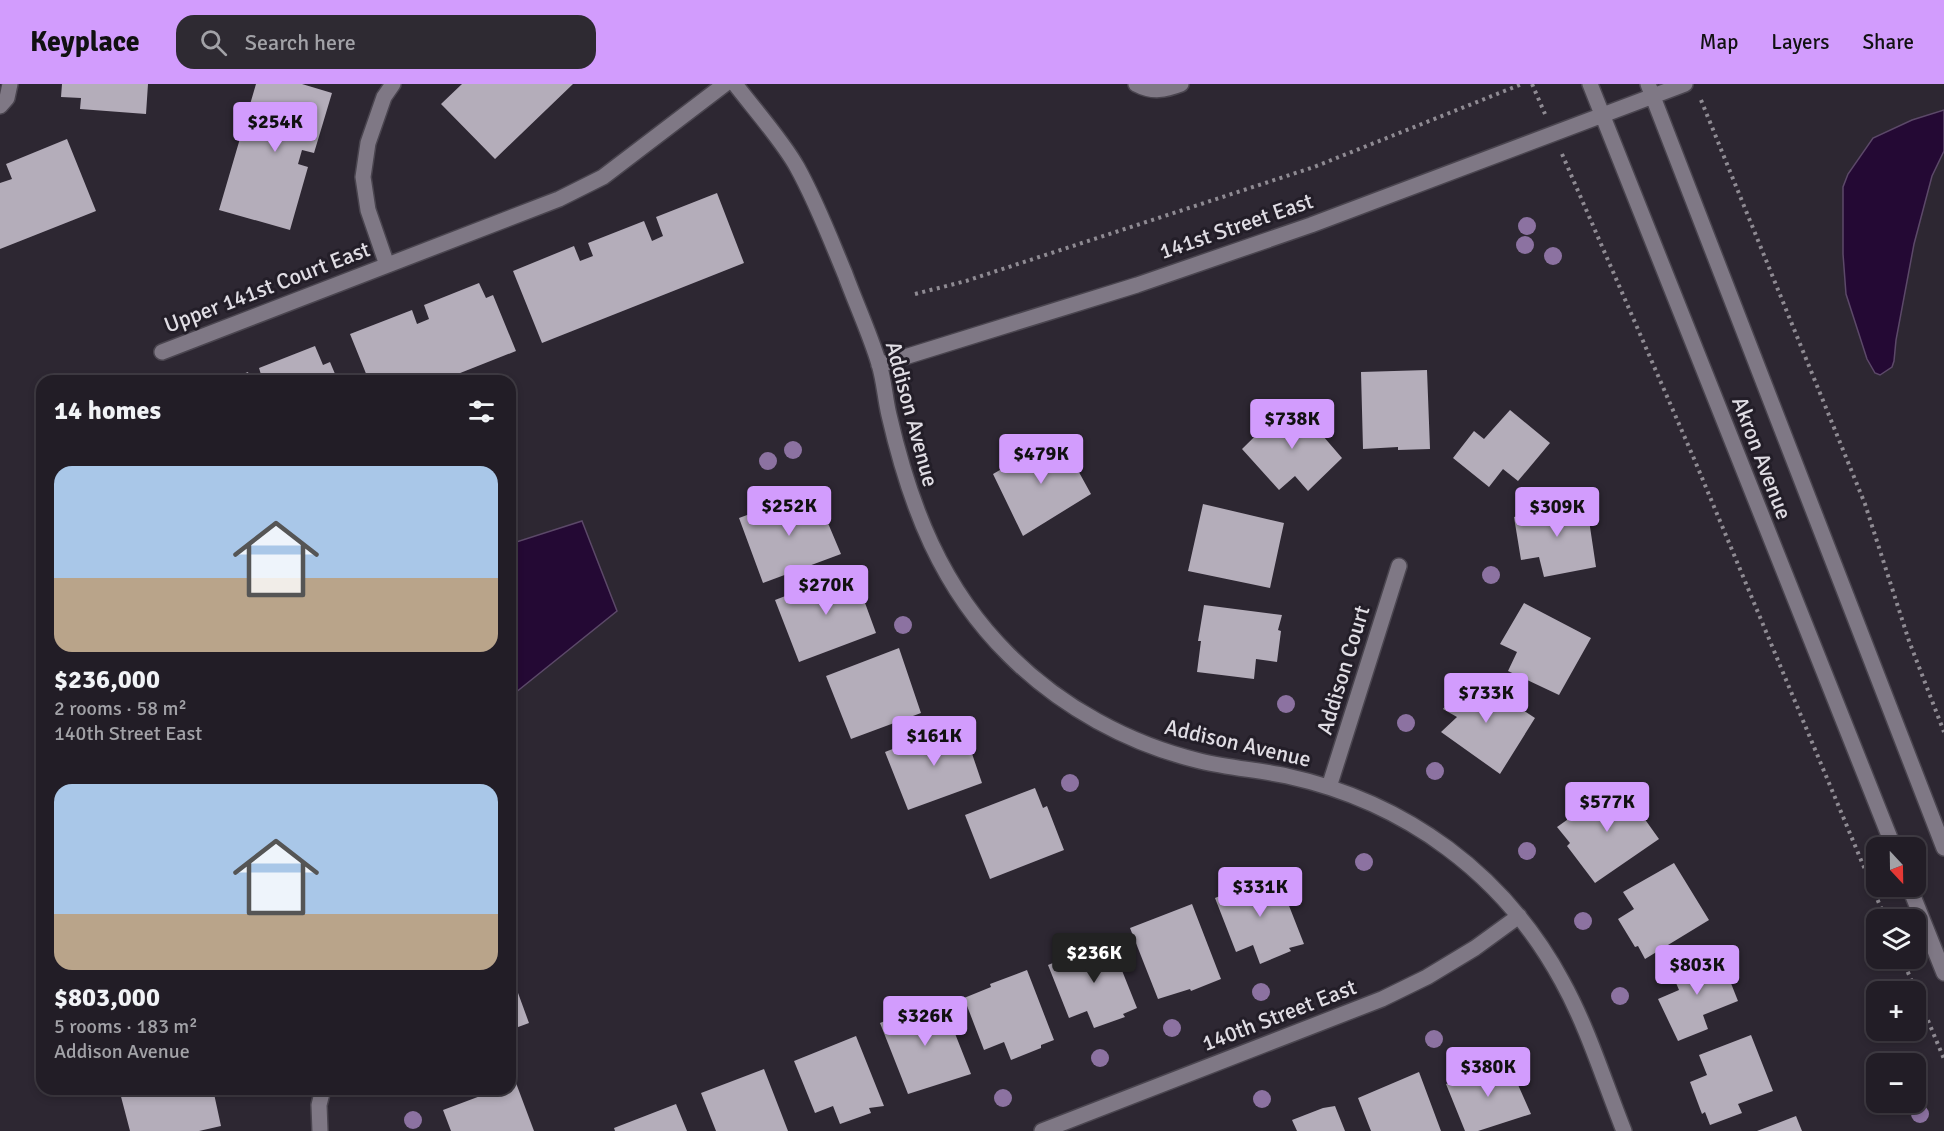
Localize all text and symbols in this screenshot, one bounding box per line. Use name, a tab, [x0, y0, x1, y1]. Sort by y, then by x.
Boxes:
search box	[176, 15, 596, 69]
text: Keyplace	[30, 25, 140, 59]
icon: search	[197, 26, 230, 59]
text: Search here	[245, 29, 356, 56]
text: Map	[1700, 29, 1738, 55]
text: Layers	[1771, 29, 1829, 55]
text: Share	[1862, 29, 1914, 55]
pin: $254K	[233, 102, 317, 153]
text: $254K	[247, 109, 303, 134]
street label: 141st Street East	[1156, 187, 1317, 265]
street label: Upper 141st Court East	[160, 235, 374, 339]
street label: Addison Avenue	[880, 338, 944, 490]
street label: Akron Avenue	[1726, 393, 1798, 523]
text: 14 homes	[54, 395, 161, 427]
icon: filters	[465, 395, 498, 428]
pin: $738K	[1250, 399, 1334, 450]
text: $738K	[1264, 406, 1320, 431]
pin: $479K	[999, 434, 1083, 485]
text: $479K	[1013, 441, 1069, 466]
pin: $252K	[747, 486, 831, 537]
pin: $309K	[1515, 487, 1599, 538]
text: $252K	[761, 493, 817, 518]
text: $309K	[1529, 494, 1585, 519]
icon: home	[222, 505, 330, 613]
pin: $270K	[784, 565, 868, 616]
text: $270K	[798, 572, 854, 597]
street label: Addison Court	[1311, 602, 1375, 738]
text: $236,000	[54, 664, 160, 696]
pin: $733K	[1444, 673, 1528, 724]
text: $733K	[1458, 680, 1514, 705]
text: 2 rooms · 58 m²	[54, 696, 187, 721]
street label: Addison Avenue	[1162, 713, 1314, 773]
pin: $161K	[892, 716, 976, 767]
text: 140th Street East	[54, 721, 202, 746]
text: $161K	[906, 723, 962, 748]
pin: $577K	[1565, 782, 1649, 833]
text: $577K	[1579, 789, 1635, 814]
icon: home	[222, 823, 330, 931]
north arrow	[1866, 837, 1926, 897]
map controls	[1866, 837, 1926, 1113]
pin: $331K	[1218, 867, 1302, 918]
text: $331K	[1232, 874, 1288, 899]
button: layers	[1866, 909, 1926, 969]
pin: $236K	[1052, 933, 1136, 984]
text: $236K	[1066, 940, 1122, 965]
pin: $803K	[1655, 945, 1739, 996]
text: $803K	[1669, 952, 1725, 977]
street label: 140th Street East	[1198, 973, 1360, 1057]
button: +	[1866, 981, 1926, 1041]
text: $803,000	[54, 982, 160, 1014]
pin: $326K	[883, 996, 967, 1047]
text: $326K	[897, 1003, 953, 1028]
text: 5 rooms · 183 m²	[54, 1014, 198, 1039]
text: Addison Avenue	[54, 1039, 190, 1064]
pin: $380K	[1446, 1047, 1530, 1098]
button: −	[1866, 1053, 1926, 1113]
text: $380K	[1460, 1054, 1516, 1079]

